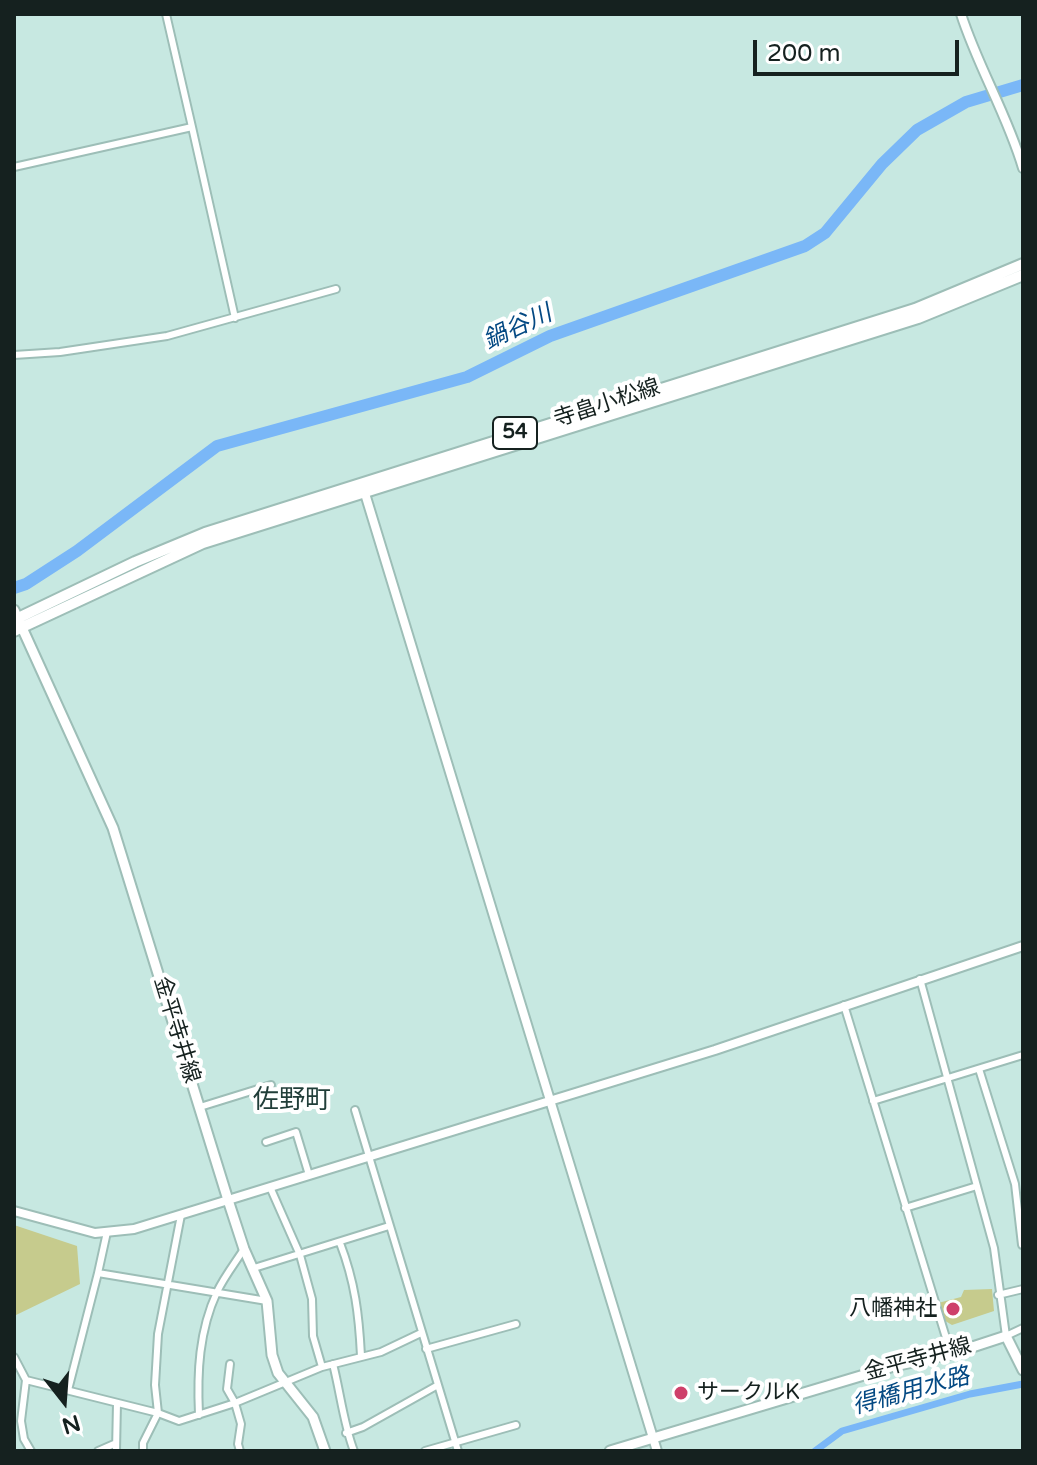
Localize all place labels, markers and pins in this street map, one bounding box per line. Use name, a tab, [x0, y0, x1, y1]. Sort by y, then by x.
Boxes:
place label: 八幡神社	[849, 1296, 937, 1322]
marker: 八幡神社	[944, 1300, 962, 1318]
place label: サークルK	[697, 1380, 800, 1406]
marker: サークルK	[672, 1384, 690, 1402]

